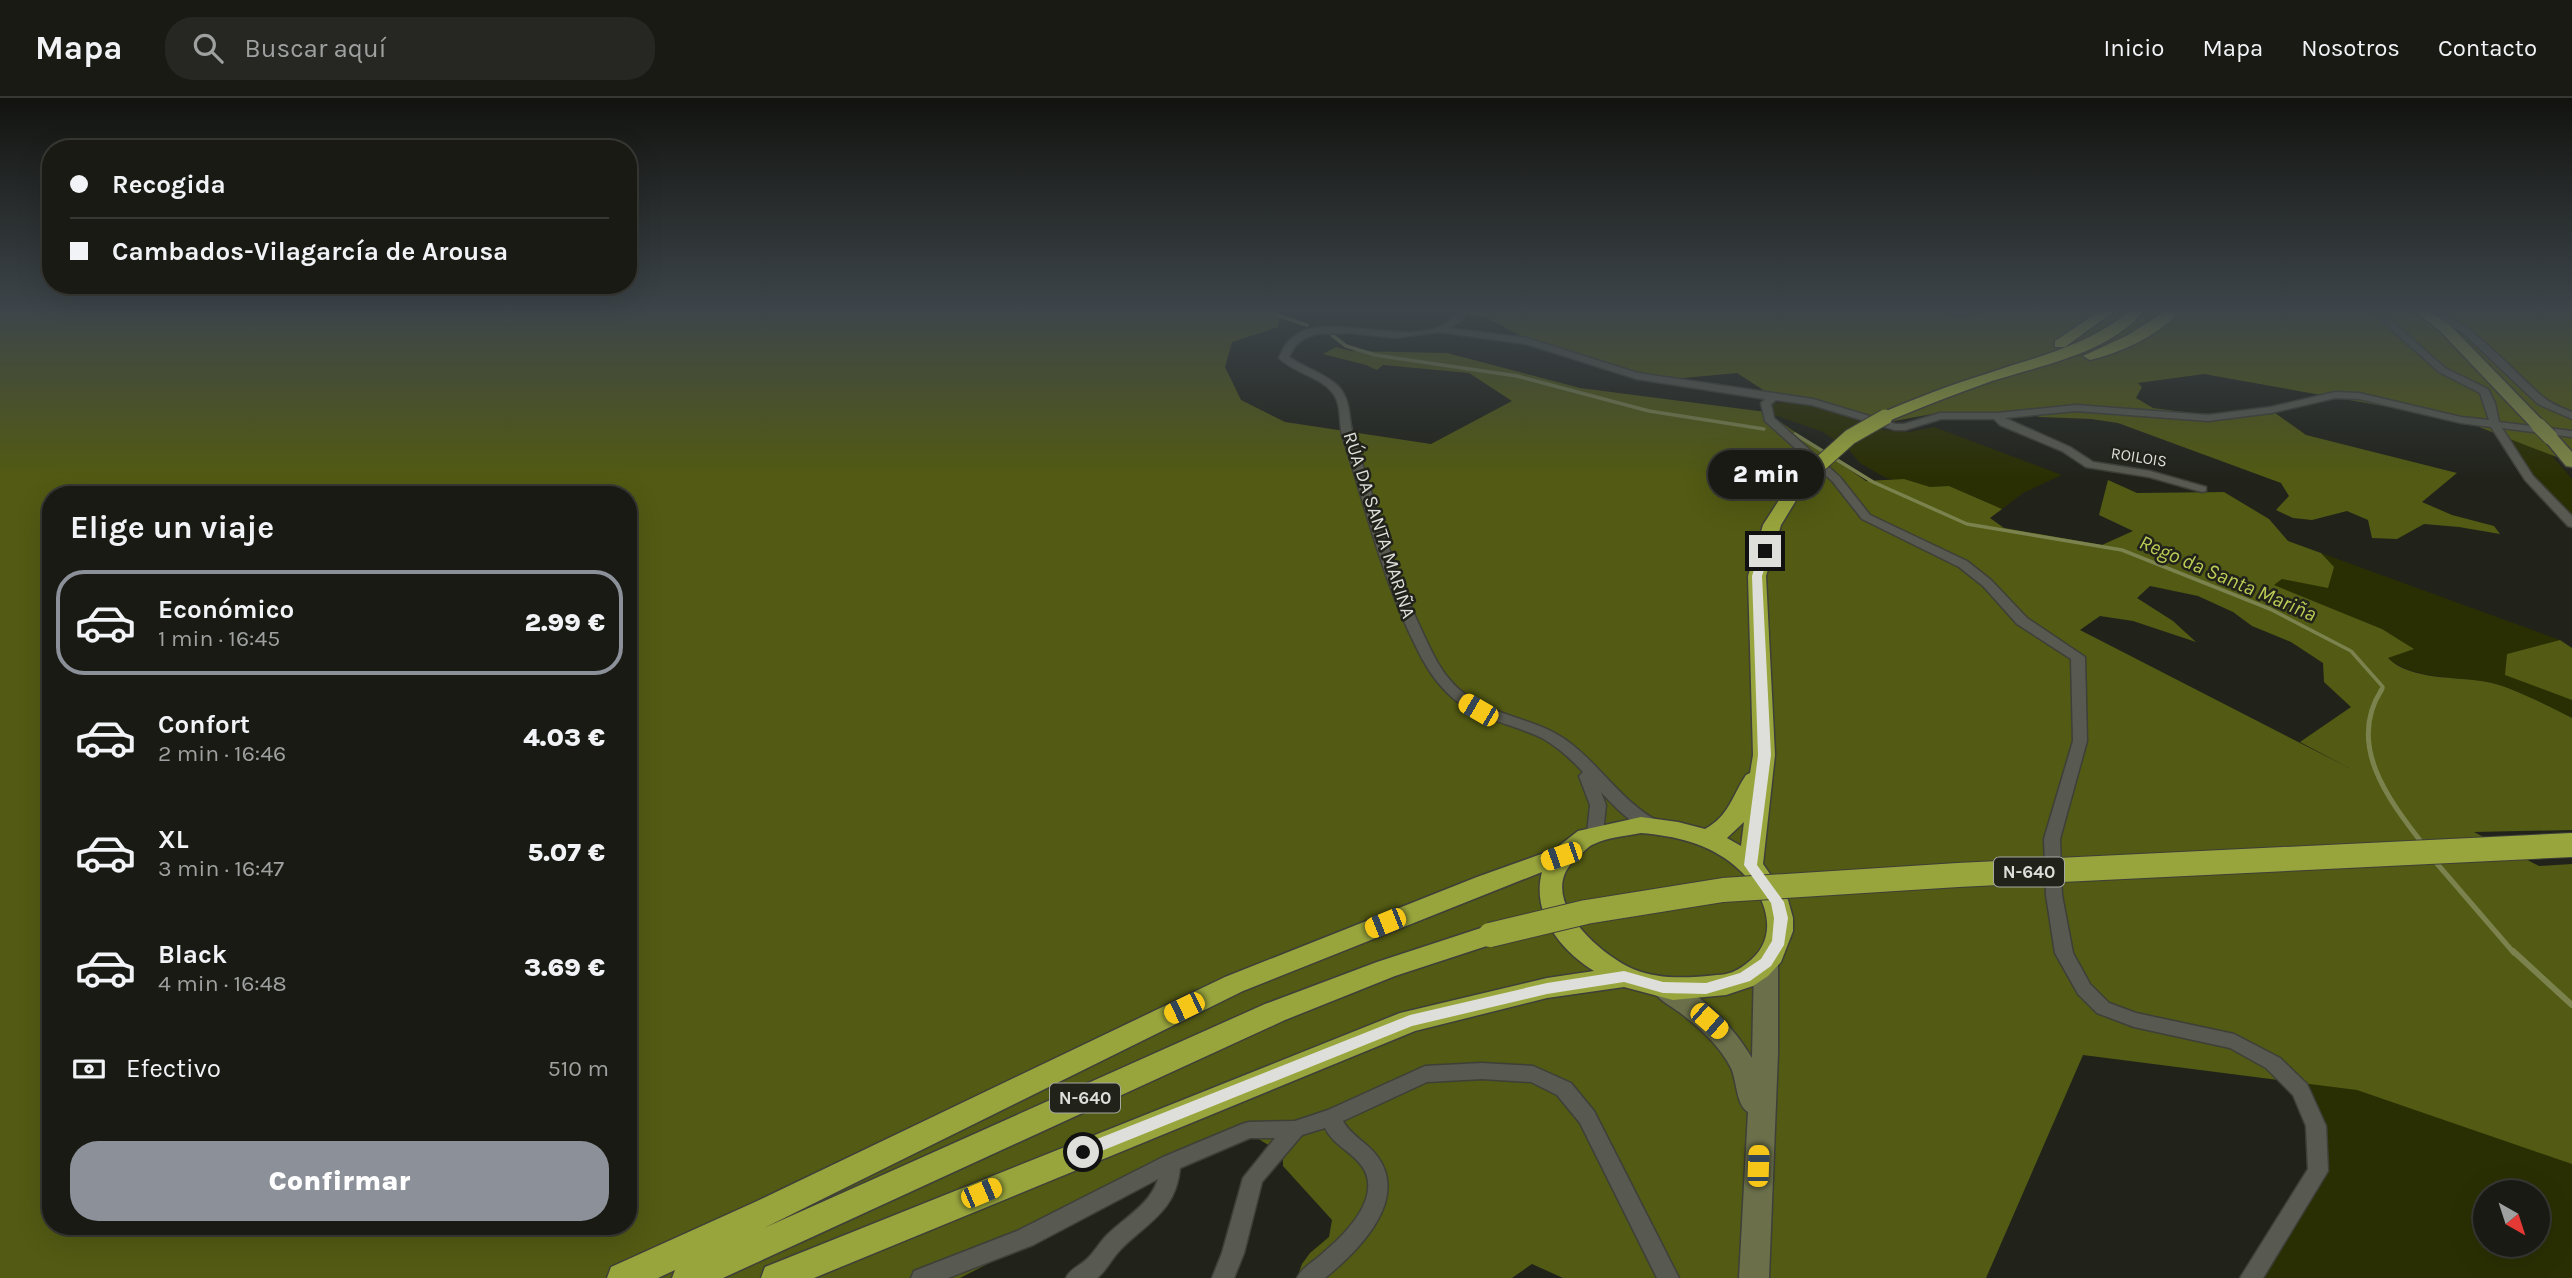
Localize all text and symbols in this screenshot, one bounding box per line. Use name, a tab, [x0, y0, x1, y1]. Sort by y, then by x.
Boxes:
search box	[165, 17, 655, 80]
text: Mapa	[35, 29, 123, 67]
icon: search	[189, 29, 227, 67]
text: Buscar aquí	[245, 33, 386, 64]
text: Inicio	[2103, 34, 2164, 62]
text: Mapa	[2202, 34, 2263, 62]
text: Nosotros	[2301, 34, 2400, 62]
text: Contacto	[2438, 34, 2537, 62]
text: Recogida	[112, 169, 226, 200]
text: Cambados-Vilagarcía de Arousa	[112, 236, 508, 267]
street label: RÚA DA SANTA MARIÑA	[1338, 429, 1421, 621]
street label: ROILOIS	[2110, 443, 2168, 471]
callout: 2 min	[1707, 449, 1823, 498]
text: 2 min	[1733, 461, 1799, 488]
text: Elige un viaje	[70, 509, 274, 546]
water label: Rego da Santa Mariña	[2136, 530, 2320, 626]
route end	[1749, 535, 1781, 567]
icon: car	[74, 591, 137, 654]
text: Económico	[158, 594, 294, 625]
text: 2.99 €	[525, 607, 605, 638]
text: 1 min · 16:45	[158, 625, 280, 652]
car	[1455, 690, 1502, 730]
icon: car	[74, 706, 137, 769]
text: Confort	[158, 709, 250, 740]
text: 4.03 €	[523, 722, 605, 753]
text: 2 min · 16:46	[158, 740, 286, 767]
icon: car	[74, 821, 137, 884]
text: XL	[158, 824, 189, 855]
text: 5.07 €	[528, 837, 605, 868]
car	[1538, 839, 1585, 873]
text: 3 min · 16:47	[158, 855, 284, 882]
road number: N-640	[1994, 858, 2064, 886]
car	[1362, 905, 1409, 941]
icon: car	[74, 936, 137, 999]
text: Black	[158, 939, 227, 970]
text: 3.69 €	[524, 952, 605, 983]
text: 4 min · 16:48	[158, 970, 287, 997]
car	[1161, 989, 1208, 1027]
car	[1687, 999, 1732, 1043]
icon: cash	[70, 1050, 108, 1088]
text: Efectivo	[126, 1053, 221, 1084]
text: 510 m	[548, 1055, 609, 1082]
road number: N-640	[1050, 1084, 1120, 1113]
route start	[1067, 1136, 1099, 1168]
button: Confirmar	[70, 1141, 609, 1221]
car	[1747, 1145, 1770, 1187]
car	[958, 1175, 1005, 1211]
north arrow	[2473, 1180, 2550, 1256]
map controls	[2473, 1180, 2550, 1257]

